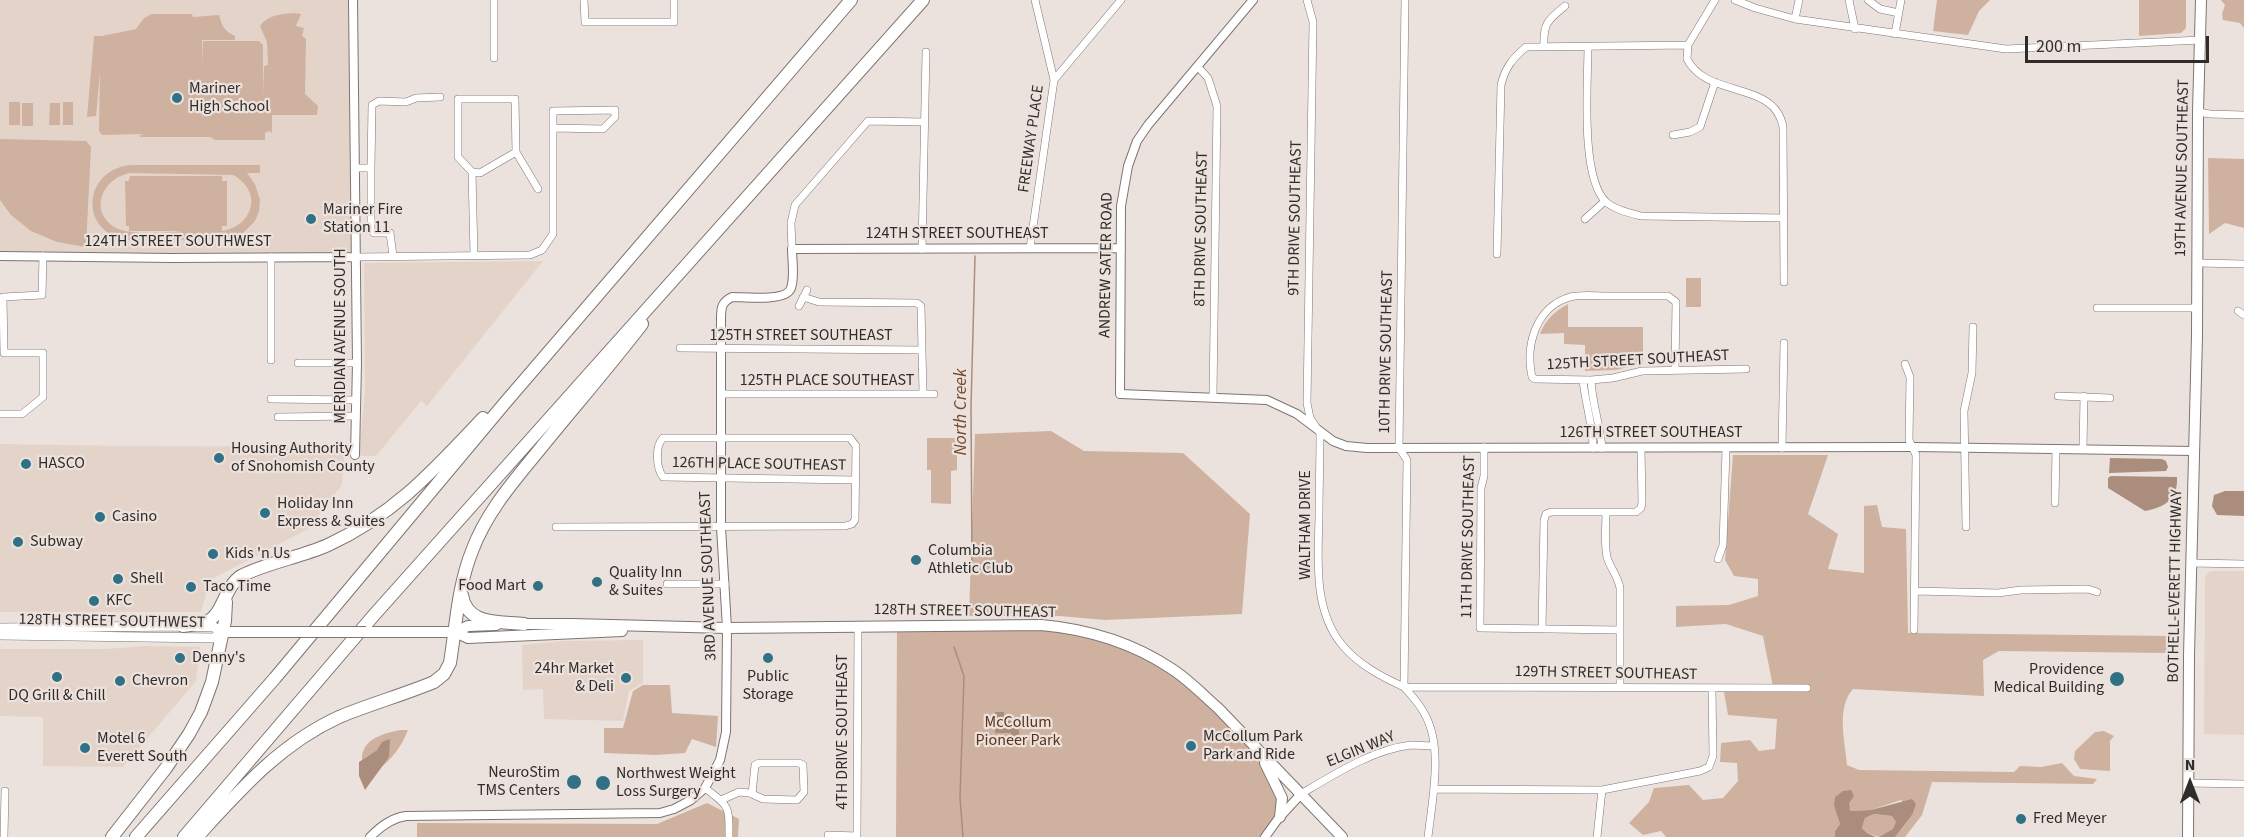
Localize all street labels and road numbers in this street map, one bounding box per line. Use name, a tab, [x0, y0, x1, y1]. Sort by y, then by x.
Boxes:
street label: 19TH AVENUE SOUTHEAST	[2172, 79, 2194, 257]
street label: FREEWAY PLACE	[1015, 84, 1049, 194]
street label: 9TH DRIVE SOUTHEAST	[1285, 140, 1307, 296]
street label: 8TH DRIVE SOUTHEAST	[1191, 151, 1213, 307]
street label: ANDREW SATER ROAD	[1096, 192, 1118, 338]
street label: 124TH STREET SOUTHEAST	[865, 224, 1049, 244]
street label: 124TH STREET SOUTHWEST	[85, 232, 271, 252]
street label: MERIDIAN AVENUE SOUTH	[331, 248, 351, 424]
street label: 10TH DRIVE SOUTHEAST	[1376, 270, 1398, 434]
street label: 125TH STREET SOUTHEAST	[709, 326, 893, 346]
street label: 125TH STREET SOUTHEAST	[1546, 347, 1730, 375]
street label: 125TH PLACE SOUTHEAST	[740, 371, 914, 391]
street label: 126TH STREET SOUTHEAST	[1559, 423, 1743, 443]
street label: 126TH PLACE SOUTHEAST	[672, 454, 846, 476]
street label: 11TH DRIVE SOUTHEAST	[1458, 455, 1480, 619]
street label: WALTHAM DRIVE	[1296, 470, 1316, 580]
street label: BOTHELL-EVERETT HIGHWAY	[2165, 489, 2187, 683]
street label: 3RD AVENUE SOUTHEAST	[696, 491, 722, 661]
street label: 128TH STREET SOUTHEAST	[873, 601, 1057, 623]
street label: 128TH STREET SOUTHWEST	[18, 611, 206, 633]
street label: 4TH DRIVE SOUTHEAST	[833, 654, 853, 810]
street label: 129TH STREET SOUTHEAST	[1514, 663, 1698, 685]
street label: ELGIN WAY	[1324, 728, 1398, 772]

